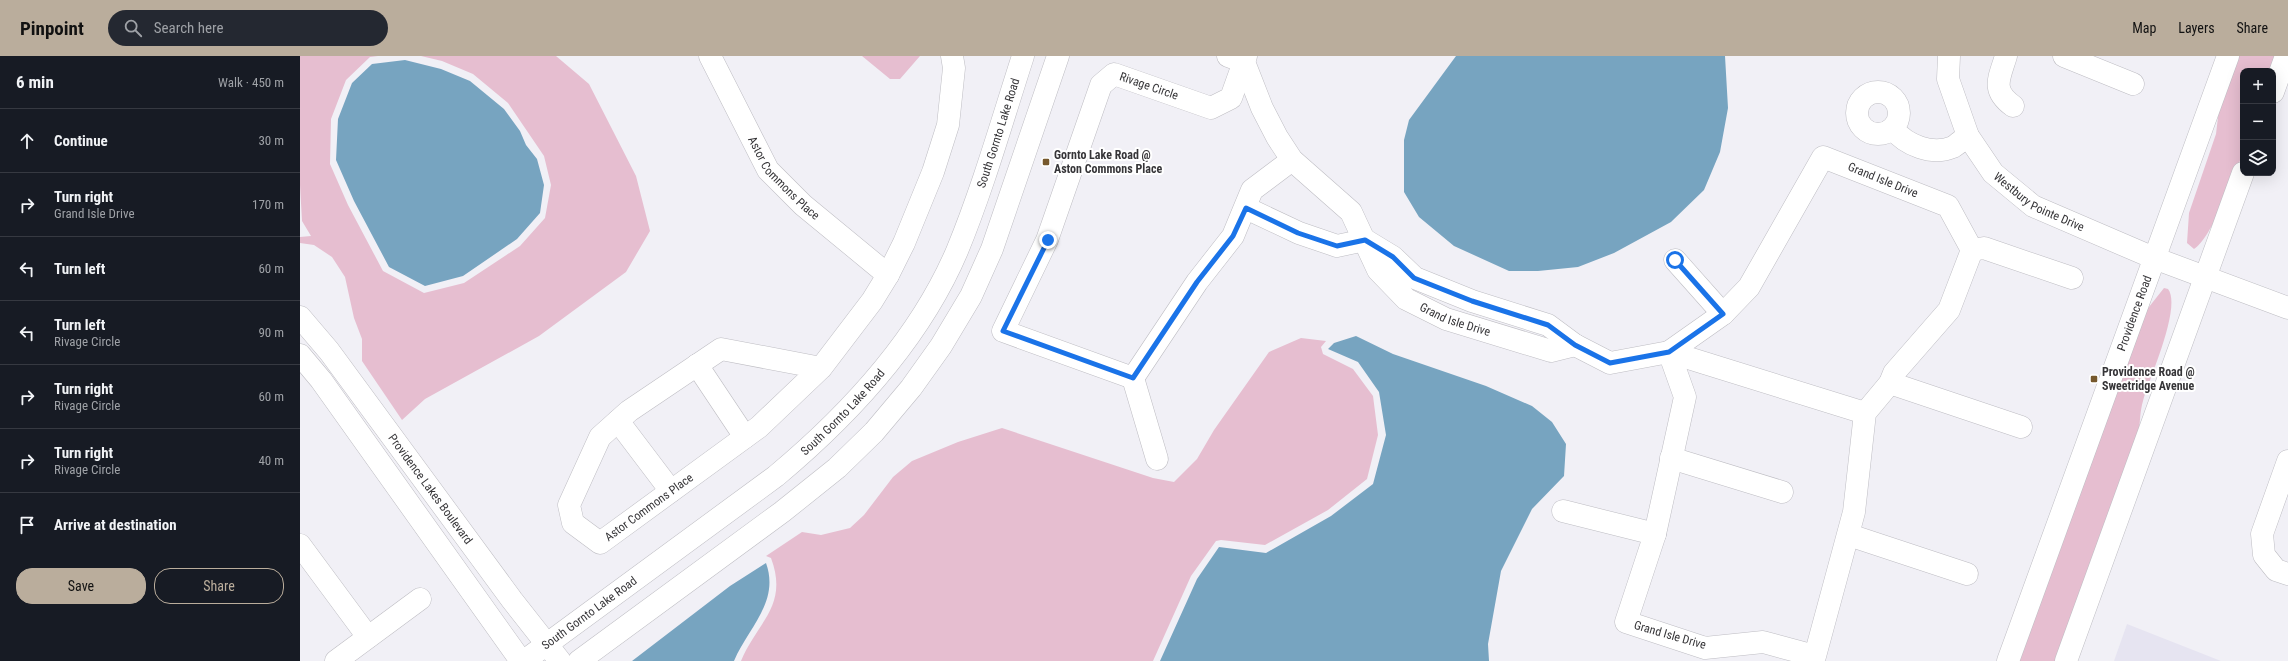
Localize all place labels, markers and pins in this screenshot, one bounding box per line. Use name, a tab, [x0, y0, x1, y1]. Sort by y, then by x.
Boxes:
place label: Gornto Lake Road @ Aston Commons Place	[1054, 148, 1162, 176]
marker: Gornto Lake Road @ Aston Commons Place	[1041, 157, 1051, 167]
place label: Providence Road @ Sweetridge Avenue	[2102, 365, 2195, 393]
marker: Providence Road @ Sweetridge Avenue	[2089, 374, 2099, 384]

